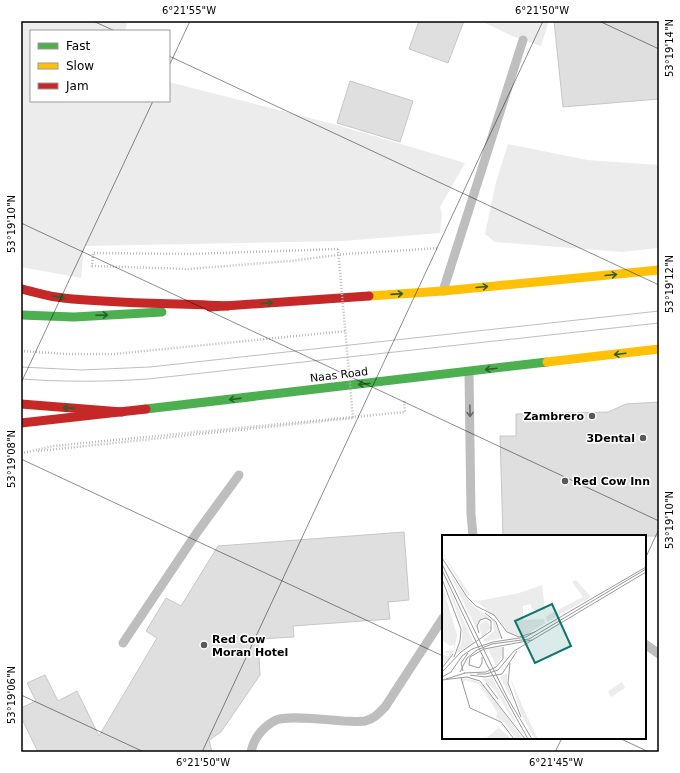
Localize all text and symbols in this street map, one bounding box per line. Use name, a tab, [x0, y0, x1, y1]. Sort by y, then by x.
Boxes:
text: 6°21'55"W	[162, 5, 216, 16]
text: 6°21'50"W	[515, 5, 569, 16]
text: 53°19'14"N	[664, 19, 675, 77]
legend	[30, 30, 170, 102]
text: Fast	[66, 39, 90, 53]
text: Slow	[66, 59, 94, 73]
text: Jam	[65, 79, 89, 93]
text: 53°19'10"N	[6, 195, 17, 253]
text: 53°19'12"N	[664, 255, 675, 313]
one-way arrow	[604, 271, 617, 279]
one-way arrow	[475, 284, 488, 291]
one-way arrow	[390, 291, 403, 298]
one-way arrow	[52, 293, 65, 301]
one-way arrow	[260, 300, 273, 307]
one-way arrow	[95, 312, 108, 319]
one-way arrow	[614, 350, 627, 358]
street label: Naas Road	[309, 365, 369, 385]
one-way arrow	[485, 365, 498, 373]
one-way arrow	[358, 380, 371, 388]
one-way arrow	[229, 395, 242, 403]
one-way arrow	[466, 404, 474, 417]
one-way arrow	[63, 405, 76, 412]
place label: Zambrero	[523, 410, 584, 423]
marker: Zambrero	[587, 411, 597, 421]
text: 53°19'08"N	[6, 430, 17, 488]
place label: 3Dental	[586, 432, 635, 445]
marker: 3Dental	[638, 433, 648, 443]
place label: Red Cow Inn	[573, 475, 650, 488]
marker: Red Cow Inn	[560, 476, 570, 486]
text: 53°19'10"N	[664, 491, 675, 549]
inset map	[442, 535, 646, 739]
place label: Red Cow Moran Hotel	[212, 633, 288, 659]
marker: Red Cow Moran Hotel	[199, 640, 209, 650]
text: 53°19'06"N	[6, 666, 17, 724]
text: 6°21'50"W	[176, 757, 230, 768]
text: 6°21'45"W	[529, 757, 583, 768]

